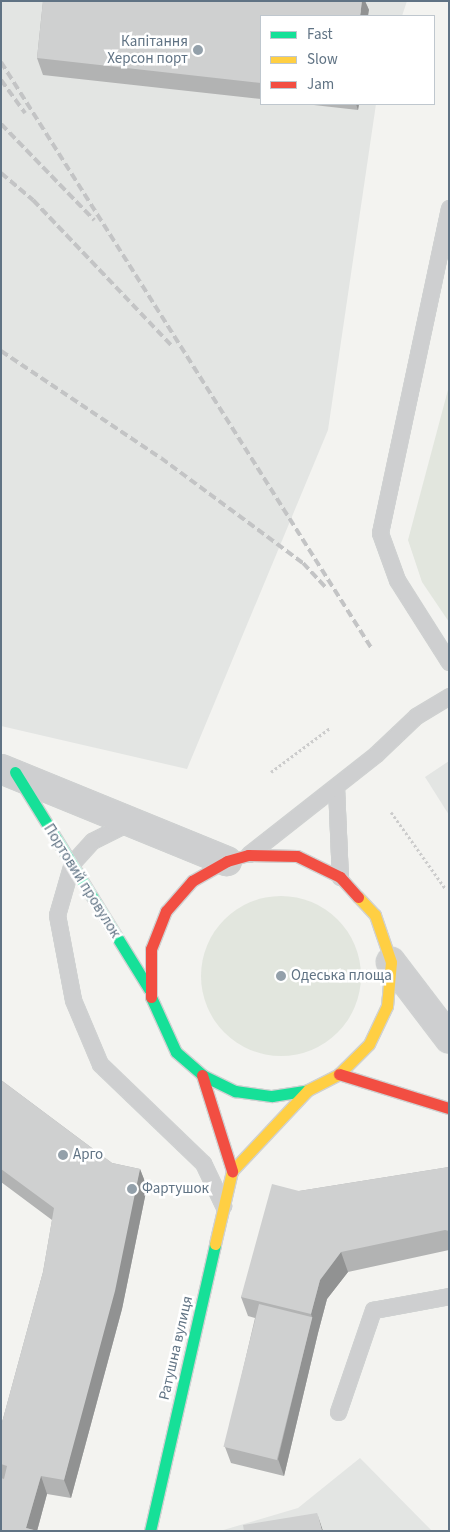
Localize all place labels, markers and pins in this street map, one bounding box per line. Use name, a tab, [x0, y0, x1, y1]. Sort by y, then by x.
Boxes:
place label: Капітання Херсон порт	[107, 32, 188, 67]
marker: Капітання Херсон порт	[192, 44, 204, 56]
place label: Одеська площа	[291, 967, 392, 985]
marker: Одеська площа	[275, 970, 287, 982]
place label: Арго	[73, 1146, 103, 1164]
marker: Арго	[57, 1149, 69, 1161]
place label: Фартушок	[142, 1180, 209, 1198]
marker: Фартушок	[126, 1183, 138, 1195]

